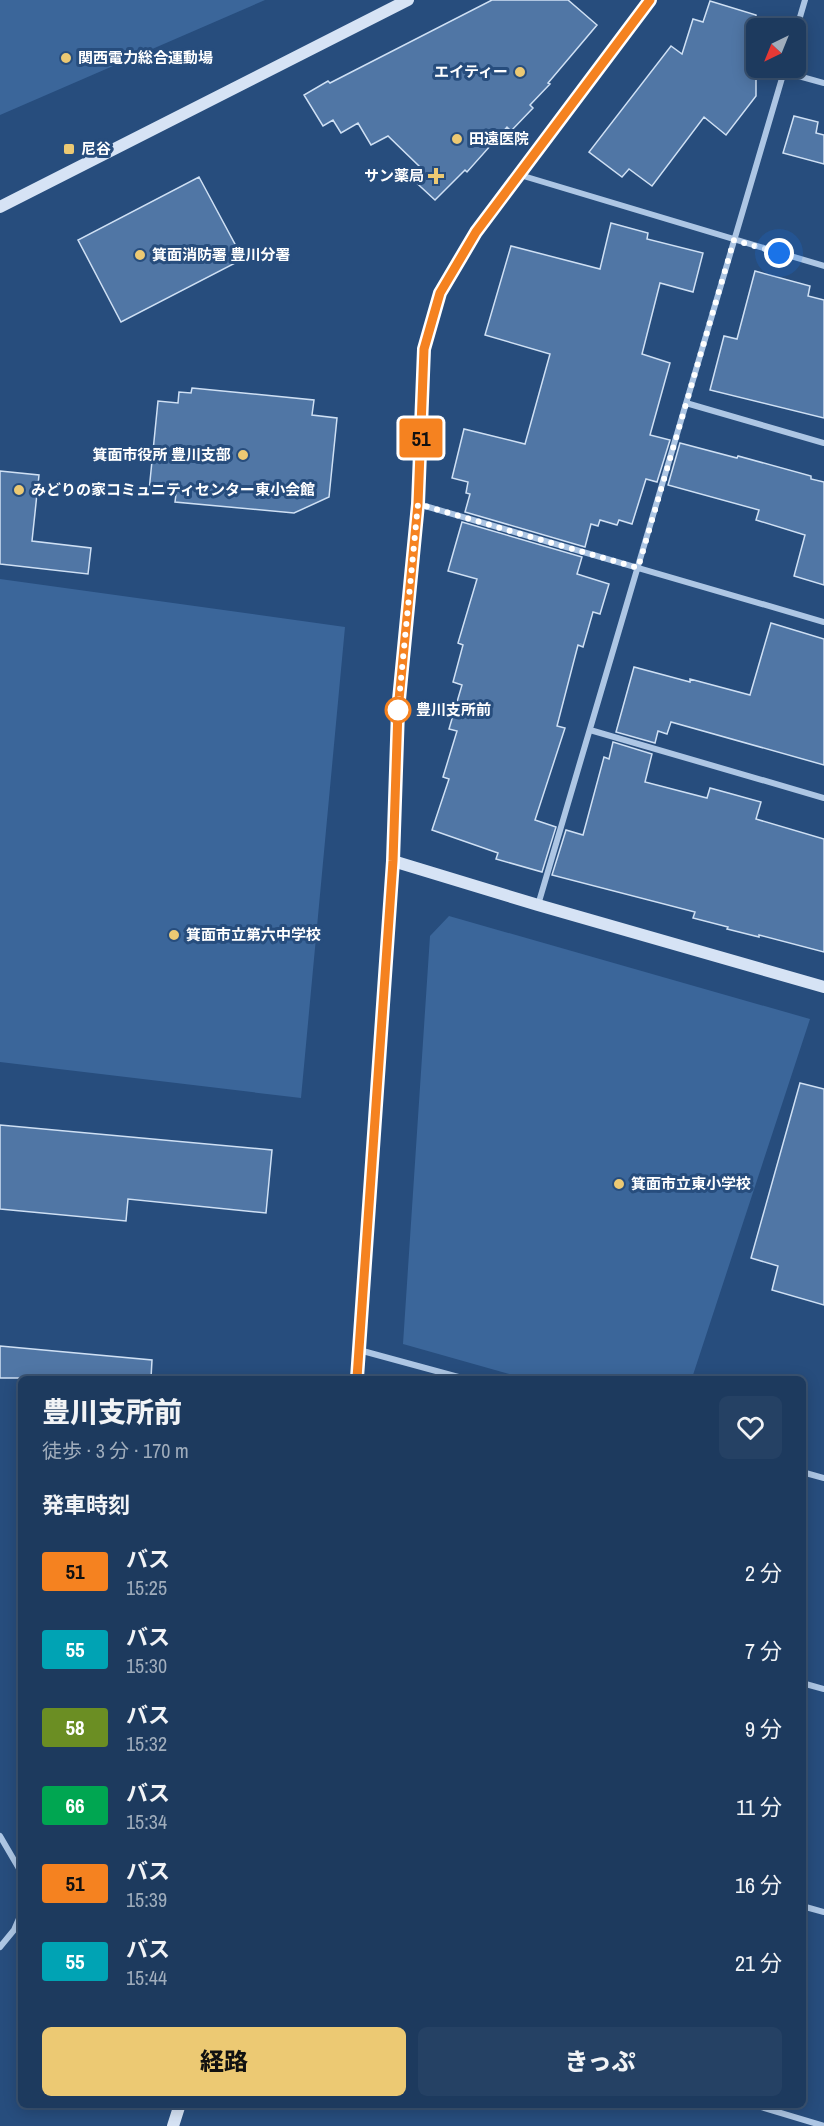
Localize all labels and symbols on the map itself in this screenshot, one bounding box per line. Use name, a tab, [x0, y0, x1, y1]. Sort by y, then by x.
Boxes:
north arrow	[746, 18, 806, 78]
place label: 関西電力総合運動場	[78, 47, 213, 68]
marker: 関西電力総合運動場	[59, 51, 73, 65]
place label: エイティー	[434, 61, 508, 82]
marker: エイティー	[513, 65, 527, 79]
place label: 田遠医院	[469, 128, 529, 149]
marker: 田遠医院	[450, 132, 464, 146]
place label: 尼谷	[81, 138, 111, 159]
marker: 尼谷	[62, 142, 76, 156]
place label: サン薬局	[364, 165, 424, 186]
marker: サン薬局	[429, 169, 443, 183]
your location	[764, 238, 794, 268]
place label: 箕面消防署 豊川分署	[152, 244, 290, 265]
marker: 箕面消防署 豊川分署	[133, 248, 147, 262]
line badge: 51	[394, 418, 448, 458]
place label: 箕面市役所 豊川支部	[93, 444, 231, 465]
marker: 箕面市役所 豊川支部	[236, 448, 250, 462]
place label: みどりの家コミュニティセンター東小会館	[31, 479, 315, 500]
marker: みどりの家コミュニティセンター東小会館	[12, 483, 26, 497]
marker: 豊川支所前	[385, 697, 411, 723]
place label: 豊川支所前	[416, 699, 491, 720]
place label: 箕面市立第六中学校	[186, 924, 321, 945]
marker: 箕面市立第六中学校	[167, 928, 181, 942]
place label: 箕面市立東小学校	[631, 1173, 751, 1194]
marker: 箕面市立東小学校	[612, 1177, 626, 1191]

